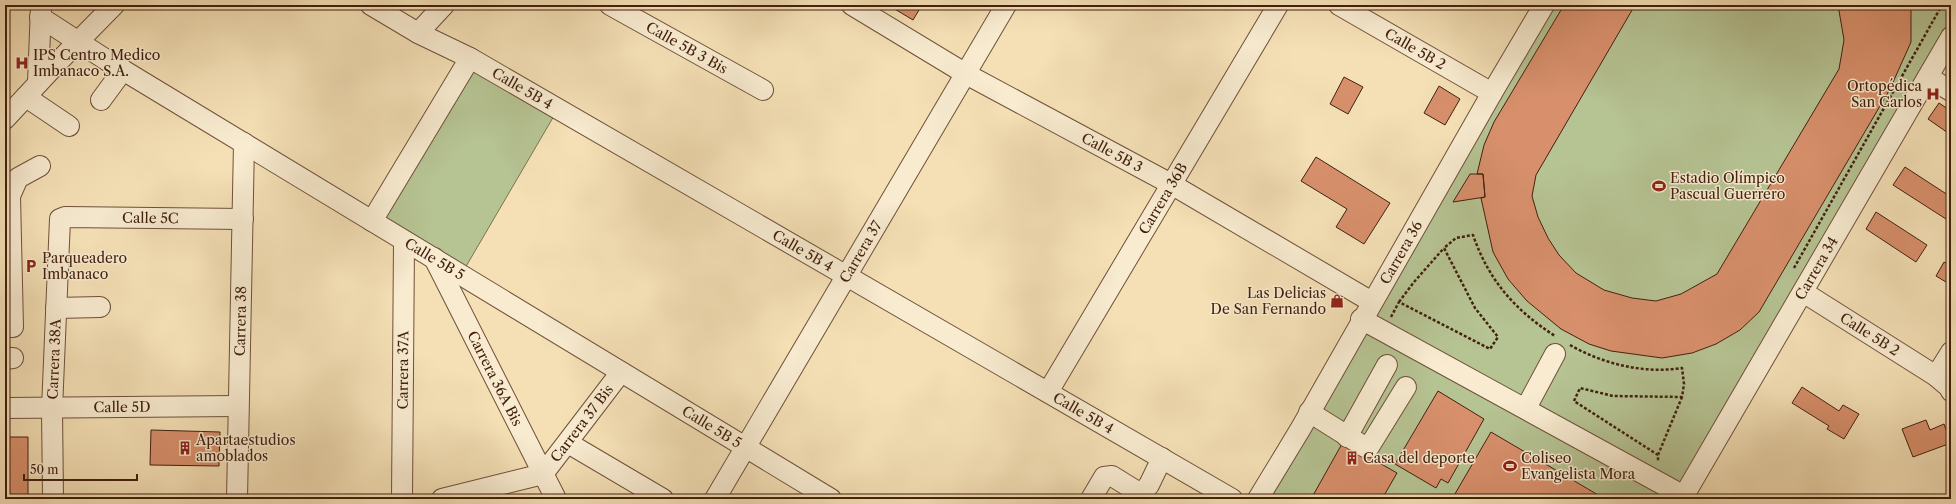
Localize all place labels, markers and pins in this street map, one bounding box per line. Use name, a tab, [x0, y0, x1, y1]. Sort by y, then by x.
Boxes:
place label: IPS Centro Medico Imbanaco S.A.	[33, 46, 160, 80]
hospital icon: IPS Centro Medico Imbanaco S.A.	[14, 55, 30, 71]
place label: Ortopédica San Carlos	[1847, 77, 1923, 111]
hospital icon: Ortopédica San Carlos	[1925, 86, 1941, 102]
place label: Estadio Olímpico Pascual Guerrero	[1670, 169, 1785, 203]
sports icon: Estadio Olímpico Pascual Guerrero	[1651, 178, 1667, 194]
place label: Parqueadero Imbanaco	[42, 249, 127, 283]
parking icon: Parqueadero Imbanaco	[23, 258, 39, 274]
place label: Las Delicias De San Fernando	[1211, 284, 1326, 318]
shop icon: Las Delicias De San Fernando	[1329, 293, 1345, 309]
place label: Apartaestudios amoblados	[195, 431, 296, 465]
building icon: Apartaestudios amoblados	[177, 440, 193, 456]
place label: Casa del deporte	[1363, 449, 1475, 467]
place label: Coliseo Evangelista Mora	[1521, 449, 1636, 483]
building icon: Casa del deporte	[1344, 450, 1360, 466]
sports icon: Coliseo Evangelista Mora	[1502, 458, 1518, 474]

